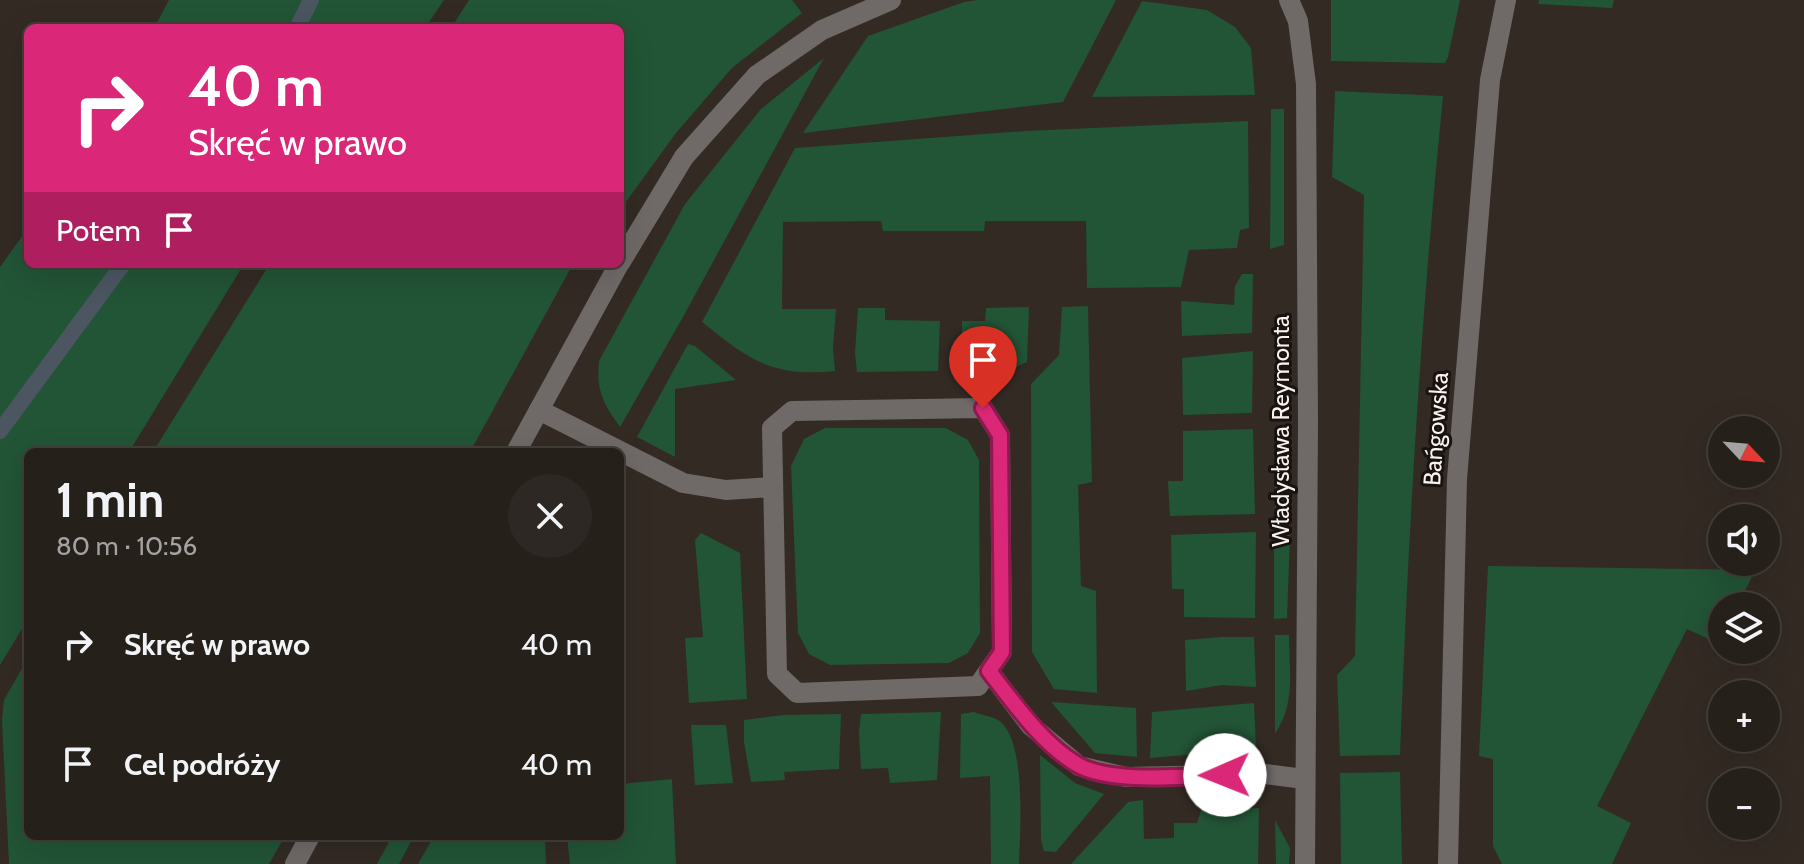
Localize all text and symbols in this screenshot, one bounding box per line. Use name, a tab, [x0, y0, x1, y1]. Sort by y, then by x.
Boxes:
text: 40 m	[188, 52, 324, 120]
icon: right	[56, 56, 160, 160]
text: Skręć w prawo	[188, 120, 407, 164]
icon: arrive	[157, 208, 201, 252]
text: Potem	[56, 212, 141, 249]
street label: Władysława Reymonta	[1266, 315, 1295, 547]
pin	[949, 326, 1017, 408]
icon: arrive	[961, 338, 1005, 382]
street label: Bańgowska	[1417, 371, 1454, 487]
north arrow	[1708, 416, 1780, 488]
map controls	[1708, 416, 1780, 840]
text: 1 min	[56, 471, 164, 529]
button: close	[508, 474, 592, 558]
button: sound	[1708, 504, 1780, 576]
text: 80 m · 10:56	[56, 530, 197, 562]
button: layers	[1708, 592, 1780, 664]
icon: right	[56, 622, 100, 666]
text: Skręć w prawo	[124, 626, 310, 663]
text: 40 m	[521, 626, 592, 663]
button: +	[1708, 680, 1780, 752]
position arrow	[1183, 733, 1267, 817]
icon: arrive	[56, 742, 100, 786]
text: Cel podróży	[124, 746, 280, 783]
text: 40 m	[521, 746, 592, 783]
button: −	[1708, 768, 1780, 840]

